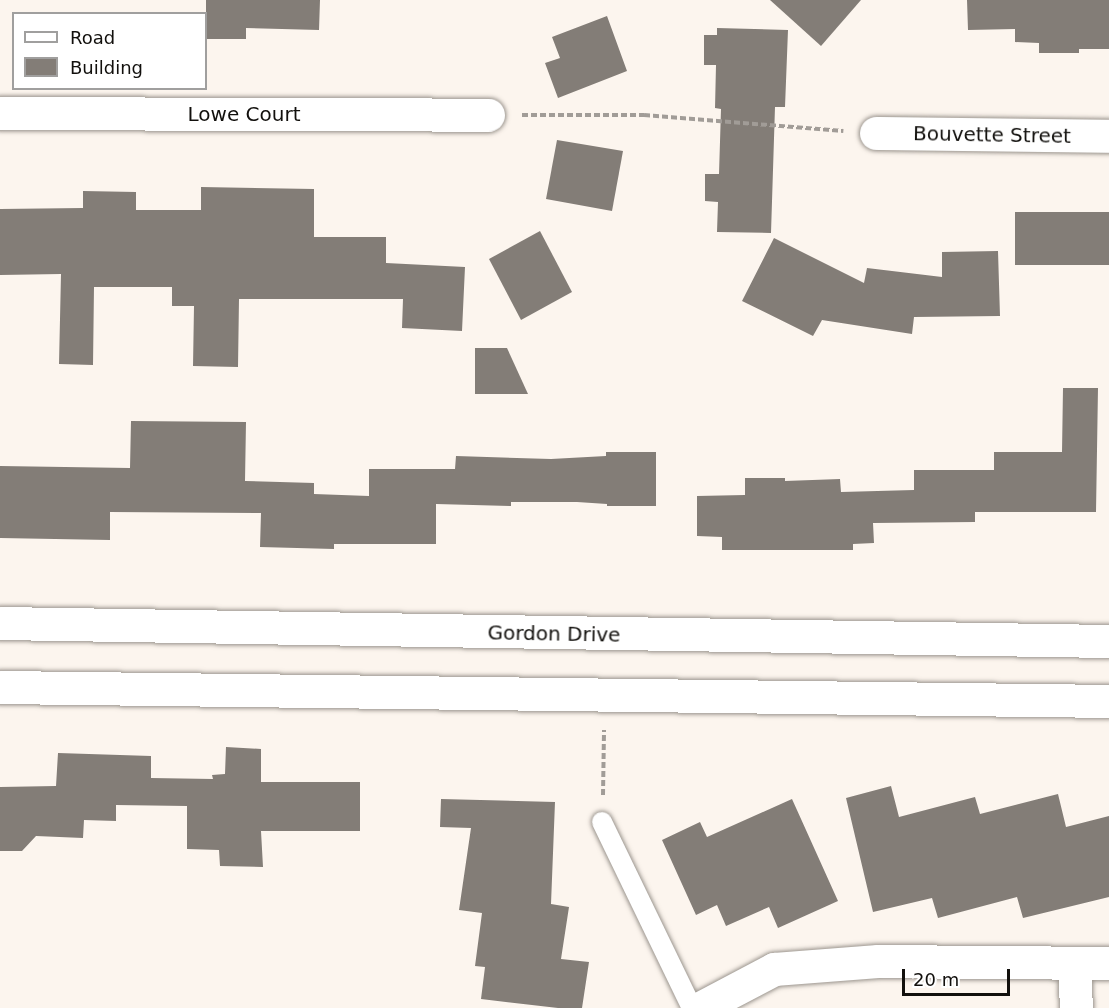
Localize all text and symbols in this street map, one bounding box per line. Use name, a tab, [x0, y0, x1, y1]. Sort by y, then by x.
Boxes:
legend	[12, 12, 207, 90]
text: Road	[70, 27, 115, 48]
text: Building	[70, 57, 143, 78]
street label: Lowe Court	[188, 102, 300, 126]
street label: Bouvette Street	[913, 122, 1071, 148]
street label: Gordon Drive	[487, 621, 621, 647]
scale bar	[905, 957, 1013, 995]
text: 20 m	[913, 969, 959, 990]

